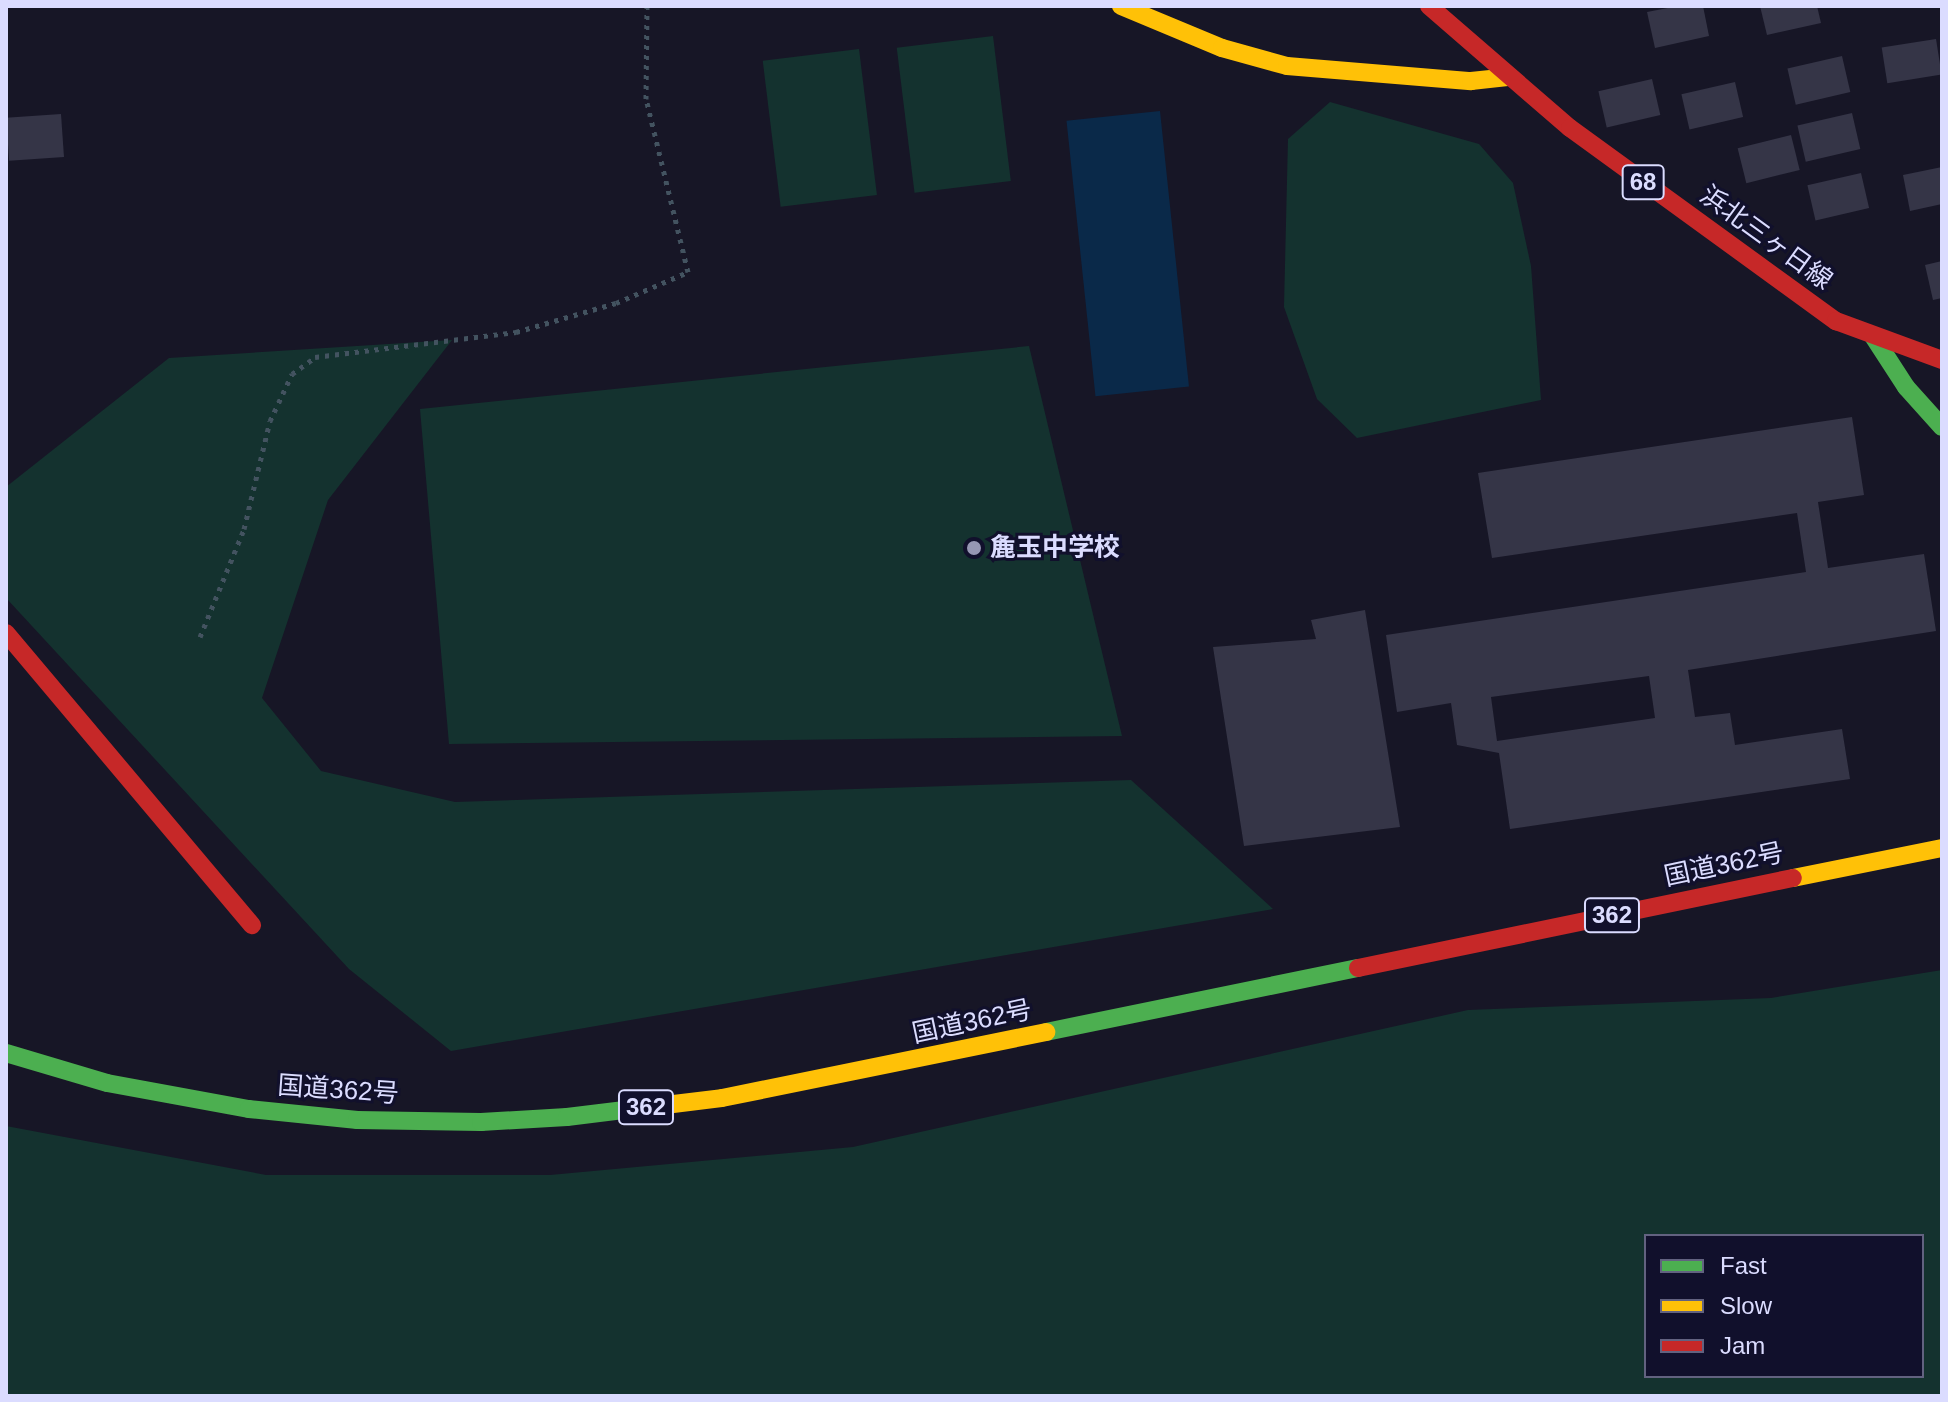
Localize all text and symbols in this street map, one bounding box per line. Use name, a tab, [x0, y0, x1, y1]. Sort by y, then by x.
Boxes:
road number: 68	[1621, 162, 1665, 202]
street label: 浜北三ヶ日線	[1694, 180, 1838, 296]
place label: 麁玉中学校	[990, 532, 1120, 564]
marker: 麁玉中学校	[965, 539, 983, 557]
street label: 国道362号	[1661, 837, 1787, 893]
road number: 362	[1582, 895, 1642, 935]
street label: 国道362号	[909, 994, 1035, 1050]
street label: 国道362号	[276, 1070, 400, 1110]
road number: 362	[616, 1087, 676, 1127]
legend	[1644, 1234, 1924, 1378]
text: Fast	[1720, 1252, 1767, 1279]
text: Slow	[1720, 1292, 1772, 1319]
text: Jam	[1720, 1332, 1765, 1359]

